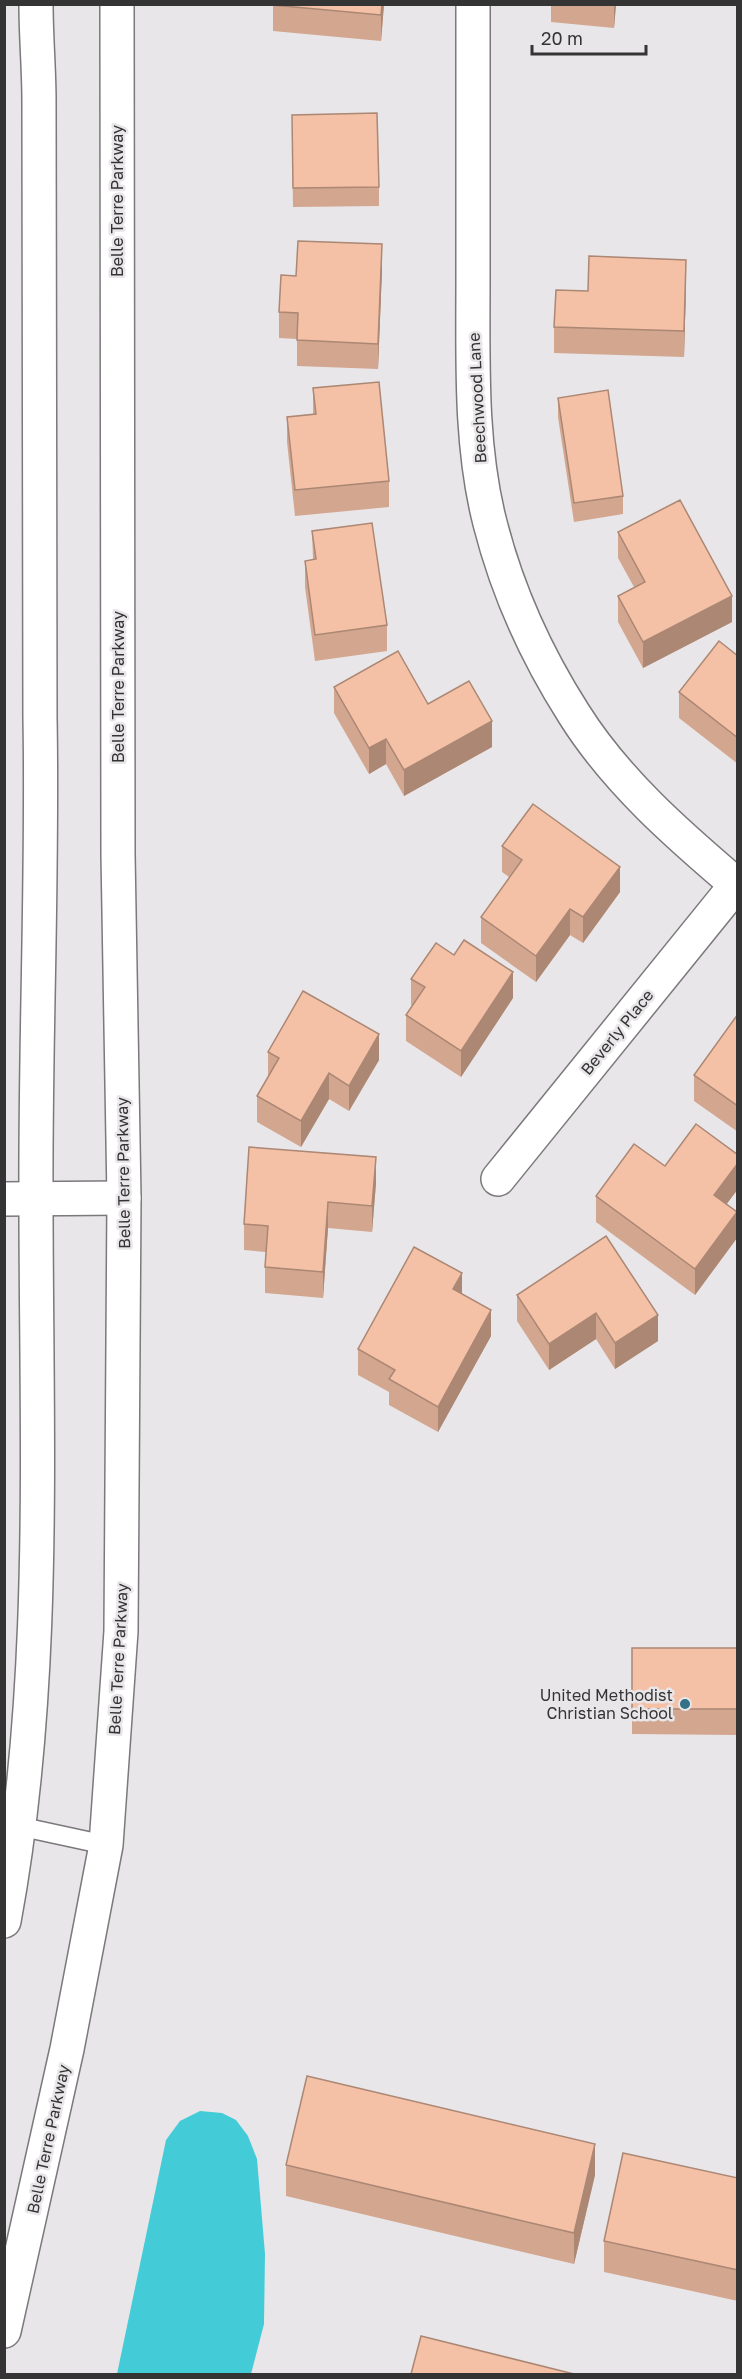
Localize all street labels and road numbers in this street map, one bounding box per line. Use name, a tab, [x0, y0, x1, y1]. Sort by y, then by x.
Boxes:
street label: Belle Terre Parkway	[107, 125, 127, 277]
street label: Beechwood Lane	[464, 332, 490, 464]
street label: Belle Terre Parkway	[108, 611, 128, 763]
street label: Beverly Place	[576, 985, 658, 1079]
street label: Belle Terre Parkway	[112, 1097, 134, 1249]
street label: Belle Terre Parkway	[104, 1583, 132, 1735]
street label: Belle Terre Parkway	[22, 2063, 74, 2215]

